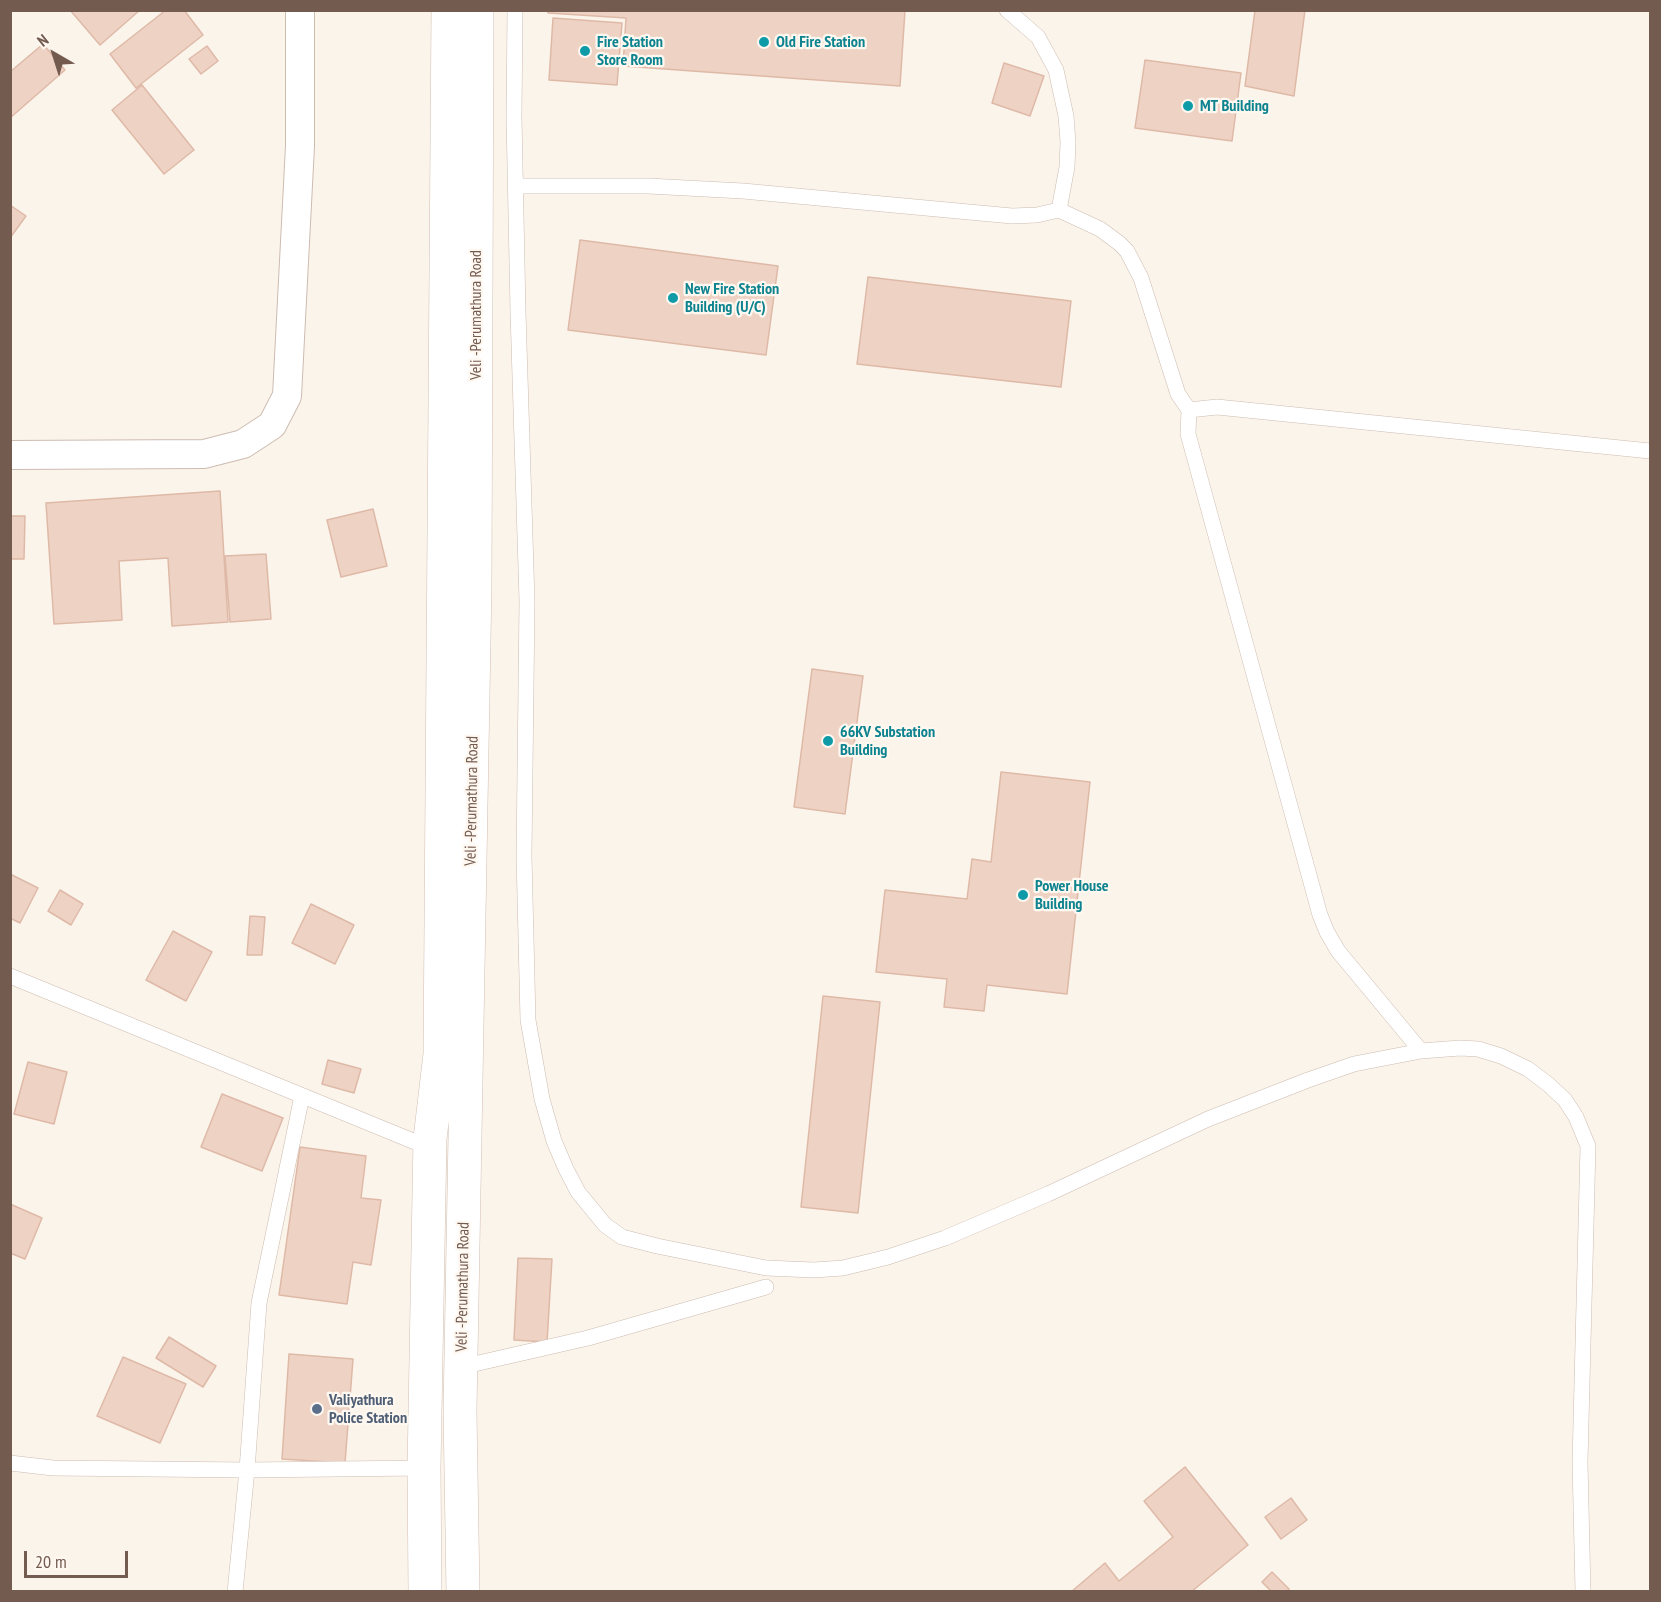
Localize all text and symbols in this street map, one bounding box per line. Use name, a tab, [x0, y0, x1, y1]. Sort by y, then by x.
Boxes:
north arrow	[24, 24, 84, 84]
text: N	[33, 30, 52, 51]
place label: Fire Station Store Room	[597, 32, 663, 70]
place label: Old Fire Station	[776, 32, 865, 52]
marker: Old Fire Station	[757, 35, 771, 49]
marker: Fire Station Store Room	[578, 44, 592, 58]
place label: MT Building	[1200, 96, 1269, 116]
marker: MT Building	[1181, 99, 1195, 113]
street label: Veli -Perumathura Road	[466, 250, 486, 380]
place label: New Fire Station Building (U/C)	[685, 279, 779, 317]
marker: New Fire Station Building (U/C)	[666, 291, 680, 305]
place label: 66KV Substation Building	[840, 722, 935, 760]
marker: 66KV Substation Building	[821, 734, 835, 748]
street label: Veli -Perumathura Road	[461, 736, 483, 866]
place label: Power House Building	[1035, 876, 1109, 914]
marker: Power House Building	[1016, 888, 1030, 902]
street label: Veli -Perumathura Road	[452, 1222, 474, 1352]
place label: Valiyathura Police Station	[329, 1390, 407, 1428]
marker: Valiyathura Police Station	[310, 1402, 324, 1416]
scale bar	[27, 1539, 130, 1577]
text: 20 m	[35, 1550, 67, 1573]

